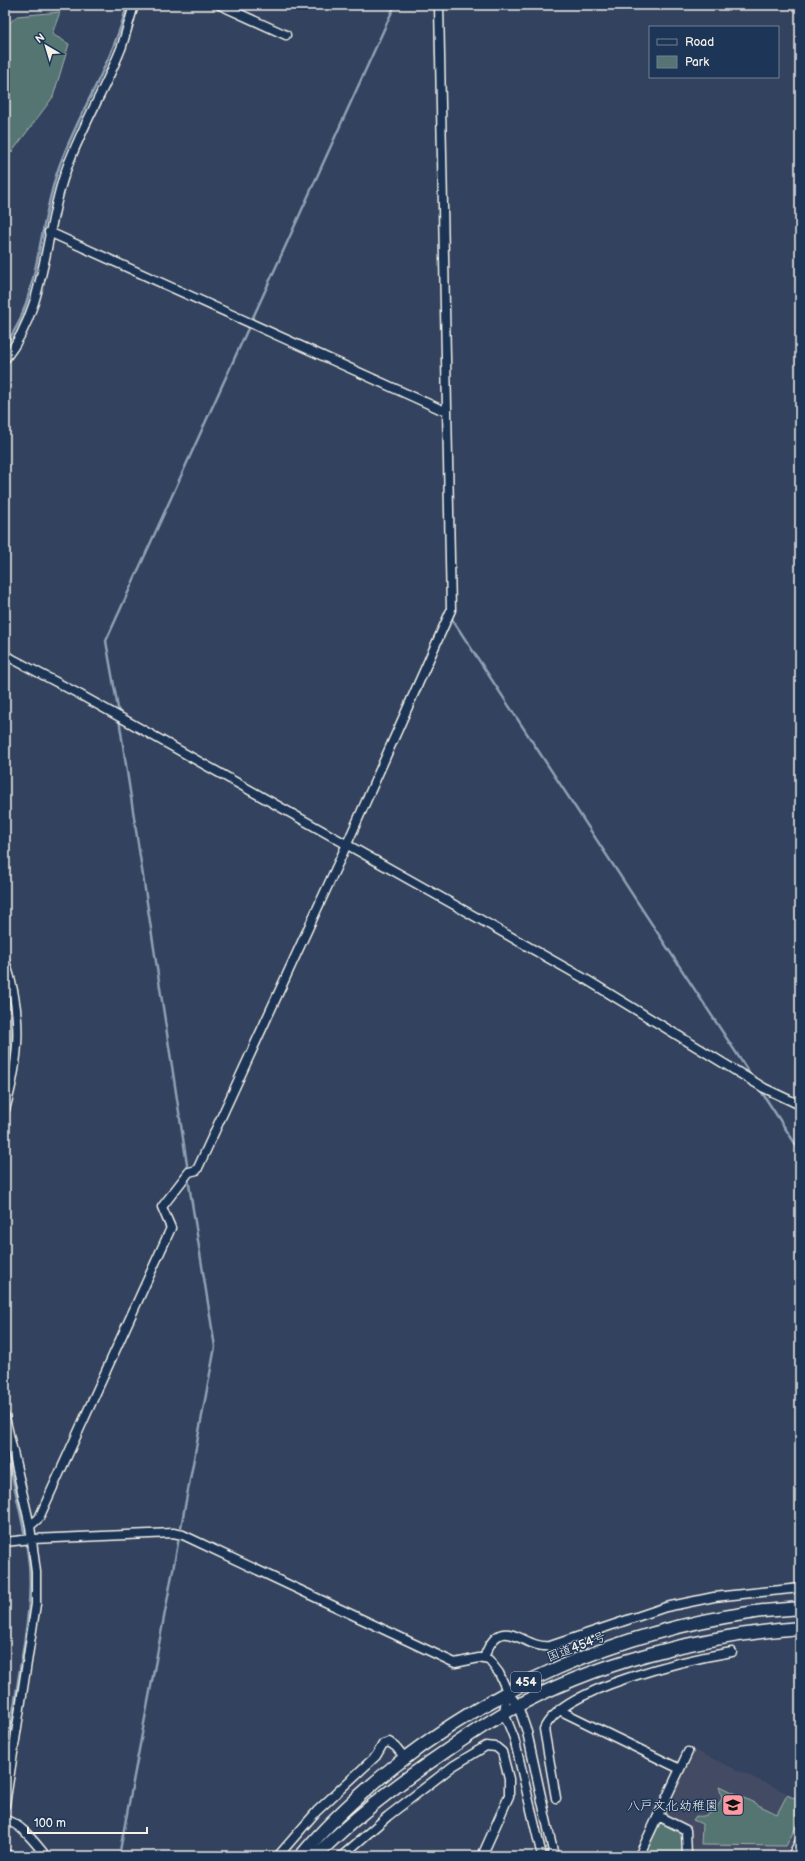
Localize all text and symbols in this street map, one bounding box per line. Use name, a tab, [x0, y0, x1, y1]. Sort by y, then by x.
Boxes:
north arrow	[26, 26, 66, 66]
legend	[649, 26, 779, 78]
text: N	[33, 31, 47, 46]
text: Road	[685, 35, 714, 50]
text: Park	[685, 55, 709, 70]
street label: 国道454号	[544, 1628, 608, 1666]
road number: 454	[511, 1672, 541, 1692]
school or university icon: 八戸文化幼稚園	[720, 1792, 746, 1818]
place label: 八戸文化幼稚園	[627, 1798, 718, 1814]
scale bar	[28, 1809, 147, 1835]
text: 100 m	[34, 1816, 66, 1831]

